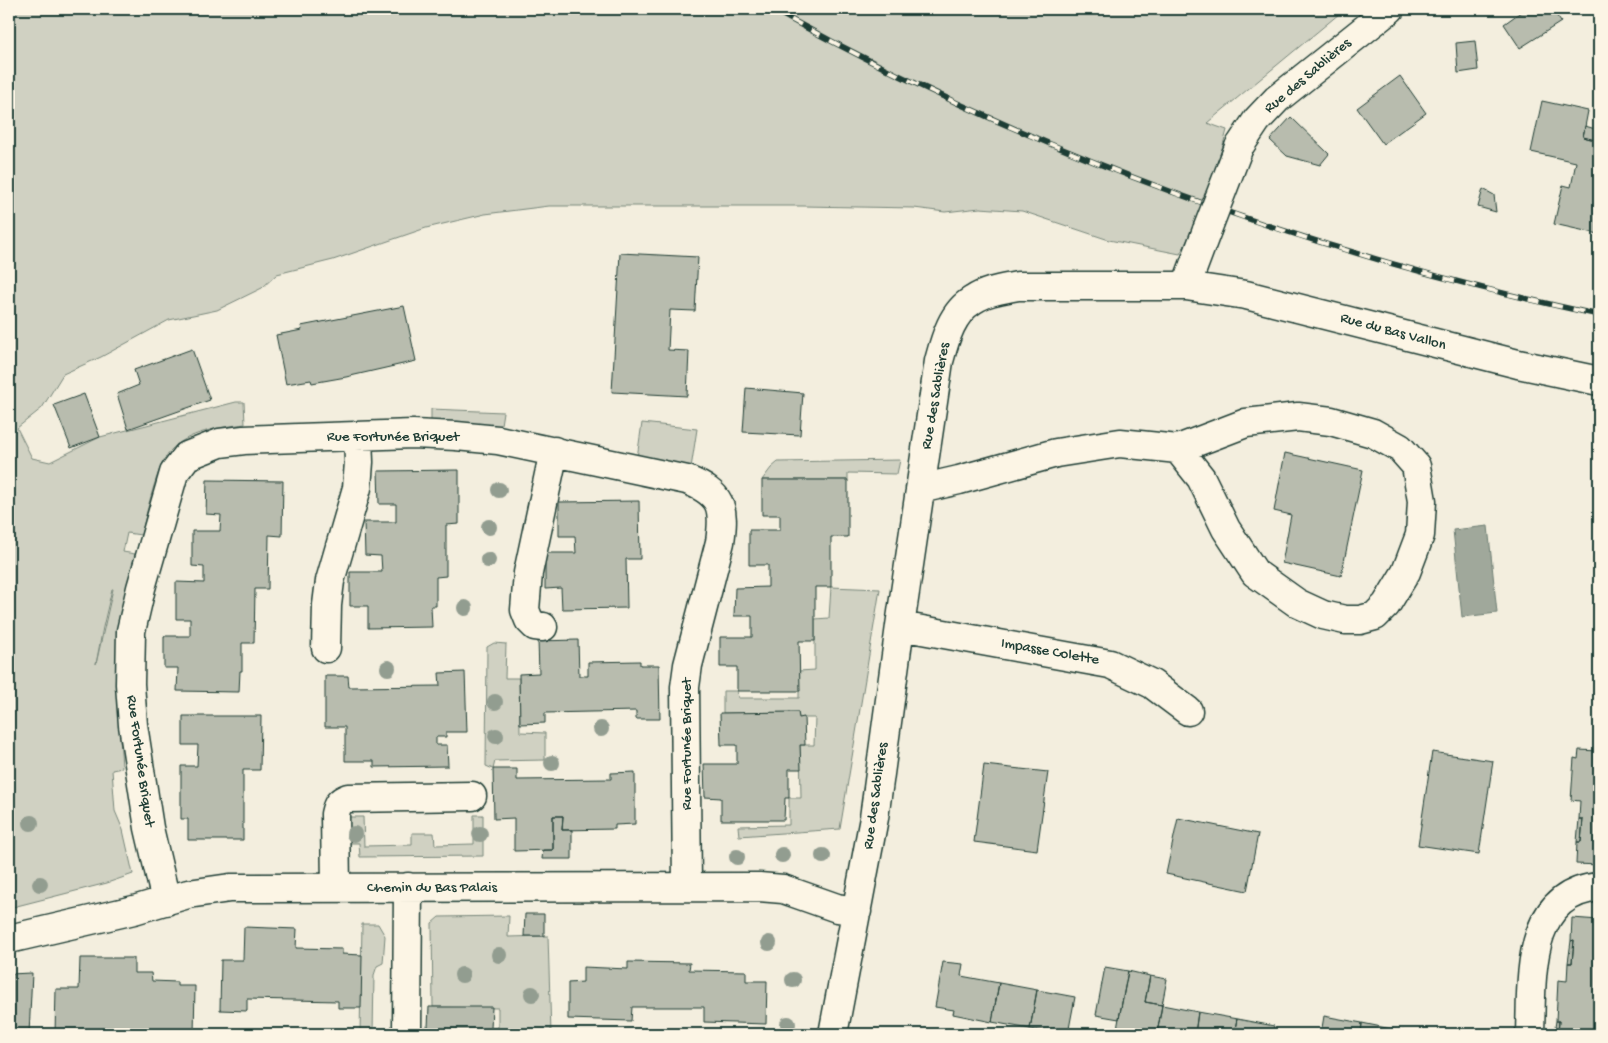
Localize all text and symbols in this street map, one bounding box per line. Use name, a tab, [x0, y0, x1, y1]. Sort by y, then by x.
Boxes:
street label: Rue des Sablières	[1261, 34, 1355, 118]
street label: Rue du Bas Vallon	[1338, 309, 1448, 355]
street label: Rue des Sablières	[918, 341, 954, 451]
street label: Rue Fortunée Briquet	[327, 428, 461, 446]
street label: Impasse Colette	[1000, 635, 1101, 670]
street label: Rue Fortunée Briquet	[678, 676, 696, 810]
street label: Rue Fortunée Briquet	[122, 694, 158, 830]
street label: Rue des Sablières	[860, 741, 892, 851]
street label: Chemin du Bas Palais	[367, 879, 497, 897]

